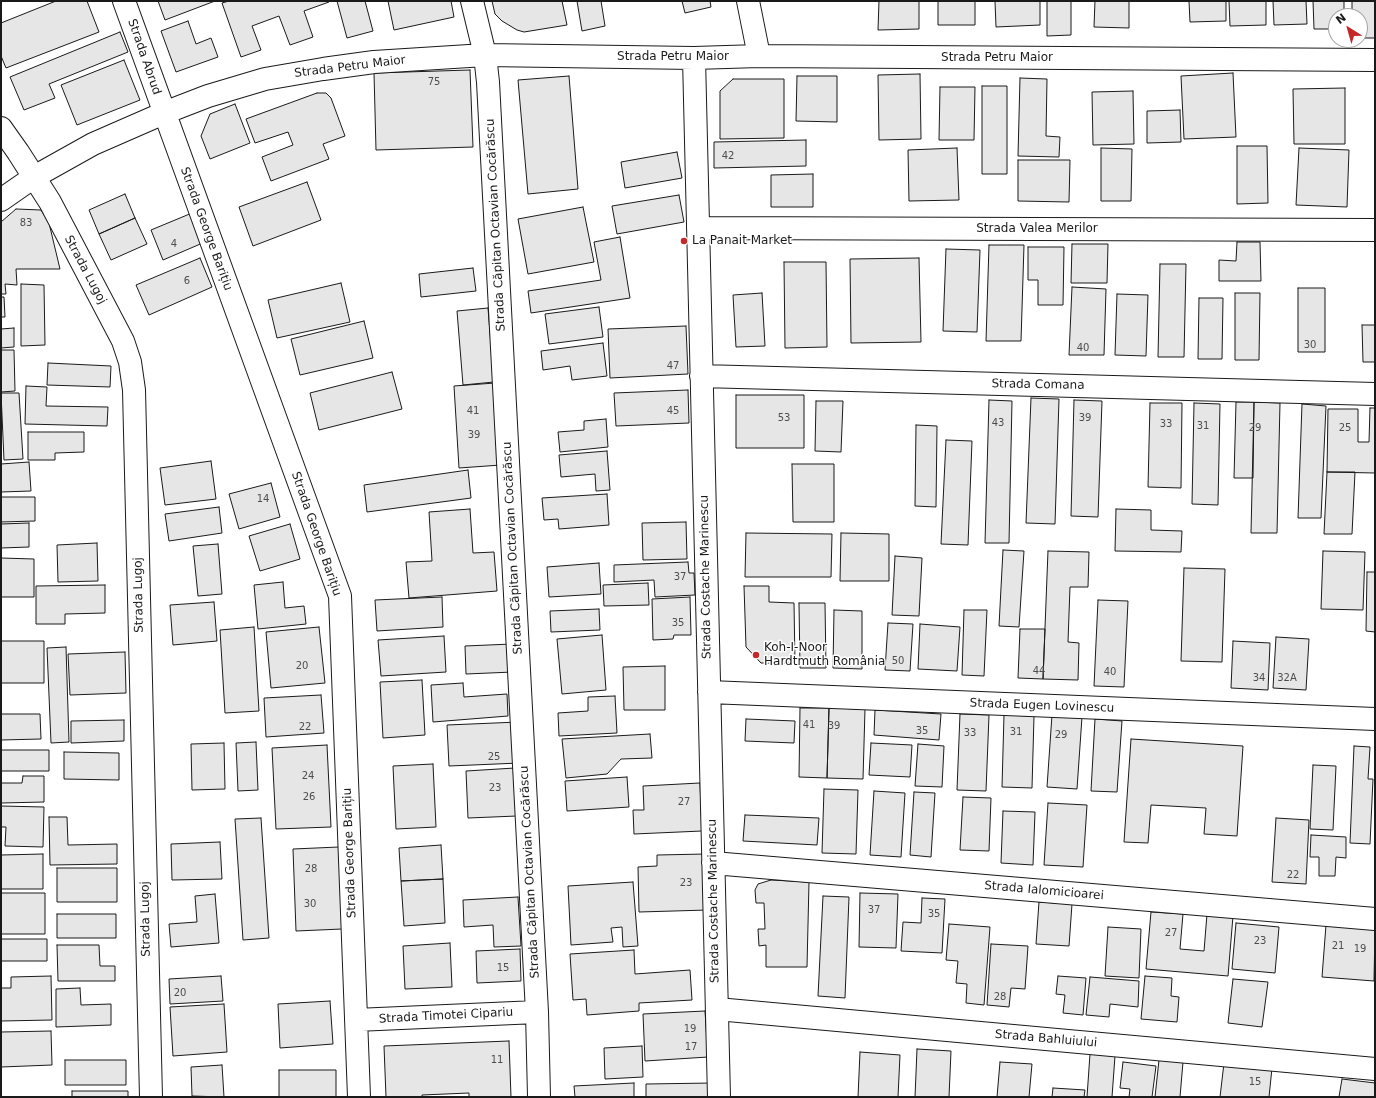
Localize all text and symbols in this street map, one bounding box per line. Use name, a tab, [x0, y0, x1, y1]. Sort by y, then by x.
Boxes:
north arrow	[1328, 8, 1368, 48]
text: N	[1333, 11, 1349, 27]
street label: Strada Abrud	[124, 17, 164, 97]
street label: Strada Petru Maior	[617, 50, 729, 64]
street label: Strada Petru Maior	[941, 51, 1053, 65]
street label: Strada Petru Maior	[294, 53, 406, 81]
house number: 75	[428, 76, 440, 88]
street label: Strada Căpitan Octavian Cocărăscu	[483, 118, 509, 332]
house number: 42	[722, 150, 734, 162]
street label: Strada George Barițiu	[177, 165, 235, 293]
house number: 83	[20, 217, 32, 229]
street label: Strada Valea Merilor	[976, 222, 1098, 236]
street label: Strada Lugoj	[61, 233, 109, 307]
place label: La Panait Market	[692, 234, 792, 248]
marker: La Panait Market	[679, 236, 689, 246]
house number: 4	[171, 238, 177, 250]
house number: 6	[184, 275, 190, 287]
house number: 30	[1304, 339, 1316, 351]
house number: 40	[1077, 342, 1089, 354]
house number: 47	[667, 360, 679, 372]
street label: Strada Comana	[991, 377, 1085, 393]
house number: 41	[467, 405, 479, 417]
house number: 45	[667, 405, 679, 417]
house number: 53	[778, 412, 790, 424]
house number: 39	[1079, 412, 1091, 424]
house number: 43	[992, 417, 1004, 429]
house number: 33	[1160, 418, 1172, 430]
house number: 31	[1197, 420, 1209, 432]
house number: 29	[1249, 422, 1261, 434]
house number: 25	[1339, 422, 1351, 434]
house number: 39	[468, 429, 480, 441]
street label: Strada Căpitan Octavian Cocărăscu	[500, 441, 526, 655]
street label: Strada George Barițiu	[288, 470, 344, 598]
house number: 14	[257, 493, 269, 505]
street label: Strada Costache Marinescu	[697, 495, 715, 659]
street label: Strada Lugoj	[131, 557, 147, 633]
house number: 37	[674, 571, 686, 583]
house number: 35	[672, 617, 684, 629]
place label: Koh-I-Noor Hardtmuth România	[764, 641, 885, 669]
marker: Koh-I-Noor Hardtmuth România	[751, 650, 761, 660]
house number: 50	[892, 655, 904, 667]
house number: 20	[296, 660, 308, 672]
house number: 44	[1033, 665, 1045, 677]
house number: 40	[1104, 666, 1116, 678]
house number: 34	[1253, 672, 1265, 684]
house number: 32A	[1277, 672, 1297, 684]
street label: Strada Eugen Lovinescu	[969, 696, 1115, 716]
house number: 41	[803, 719, 815, 731]
house number: 39	[828, 720, 840, 732]
house number: 22	[299, 721, 311, 733]
house number: 35	[916, 725, 928, 737]
house number: 31	[1010, 726, 1022, 738]
house number: 33	[964, 727, 976, 739]
house number: 29	[1055, 729, 1067, 741]
house number: 25	[488, 751, 500, 763]
street label: Strada Căpitan Octavian Cocărăscu	[517, 765, 543, 979]
house number: 24	[302, 770, 314, 782]
house number: 23	[489, 782, 501, 794]
street label: Strada George Barițiu	[341, 788, 359, 918]
house number: 26	[303, 791, 315, 803]
house number: 27	[678, 796, 690, 808]
street label: Strada Costache Marinescu	[705, 819, 723, 983]
house number: 28	[305, 863, 317, 875]
house number: 22	[1287, 869, 1299, 881]
house number: 23	[680, 877, 692, 889]
street label: Strada Ialomicioarei	[984, 879, 1104, 903]
street label: Strada Lugoj	[138, 881, 154, 957]
house number: 30	[304, 898, 316, 910]
house number: 37	[868, 904, 880, 916]
house number: 35	[928, 908, 940, 920]
house number: 27	[1165, 927, 1177, 939]
house number: 23	[1254, 935, 1266, 947]
house number: 21	[1332, 940, 1344, 952]
house number: 19	[1354, 943, 1366, 955]
house number: 15	[497, 962, 509, 974]
house number: 20	[174, 987, 186, 999]
house number: 28	[994, 991, 1006, 1003]
street label: Strada Timotei Cipariu	[378, 1005, 514, 1027]
house number: 19	[684, 1023, 696, 1035]
street label: Strada Bahluiului	[994, 1027, 1098, 1051]
house number: 17	[685, 1041, 697, 1053]
house number: 11	[491, 1054, 503, 1066]
house number: 15	[1249, 1076, 1261, 1088]

